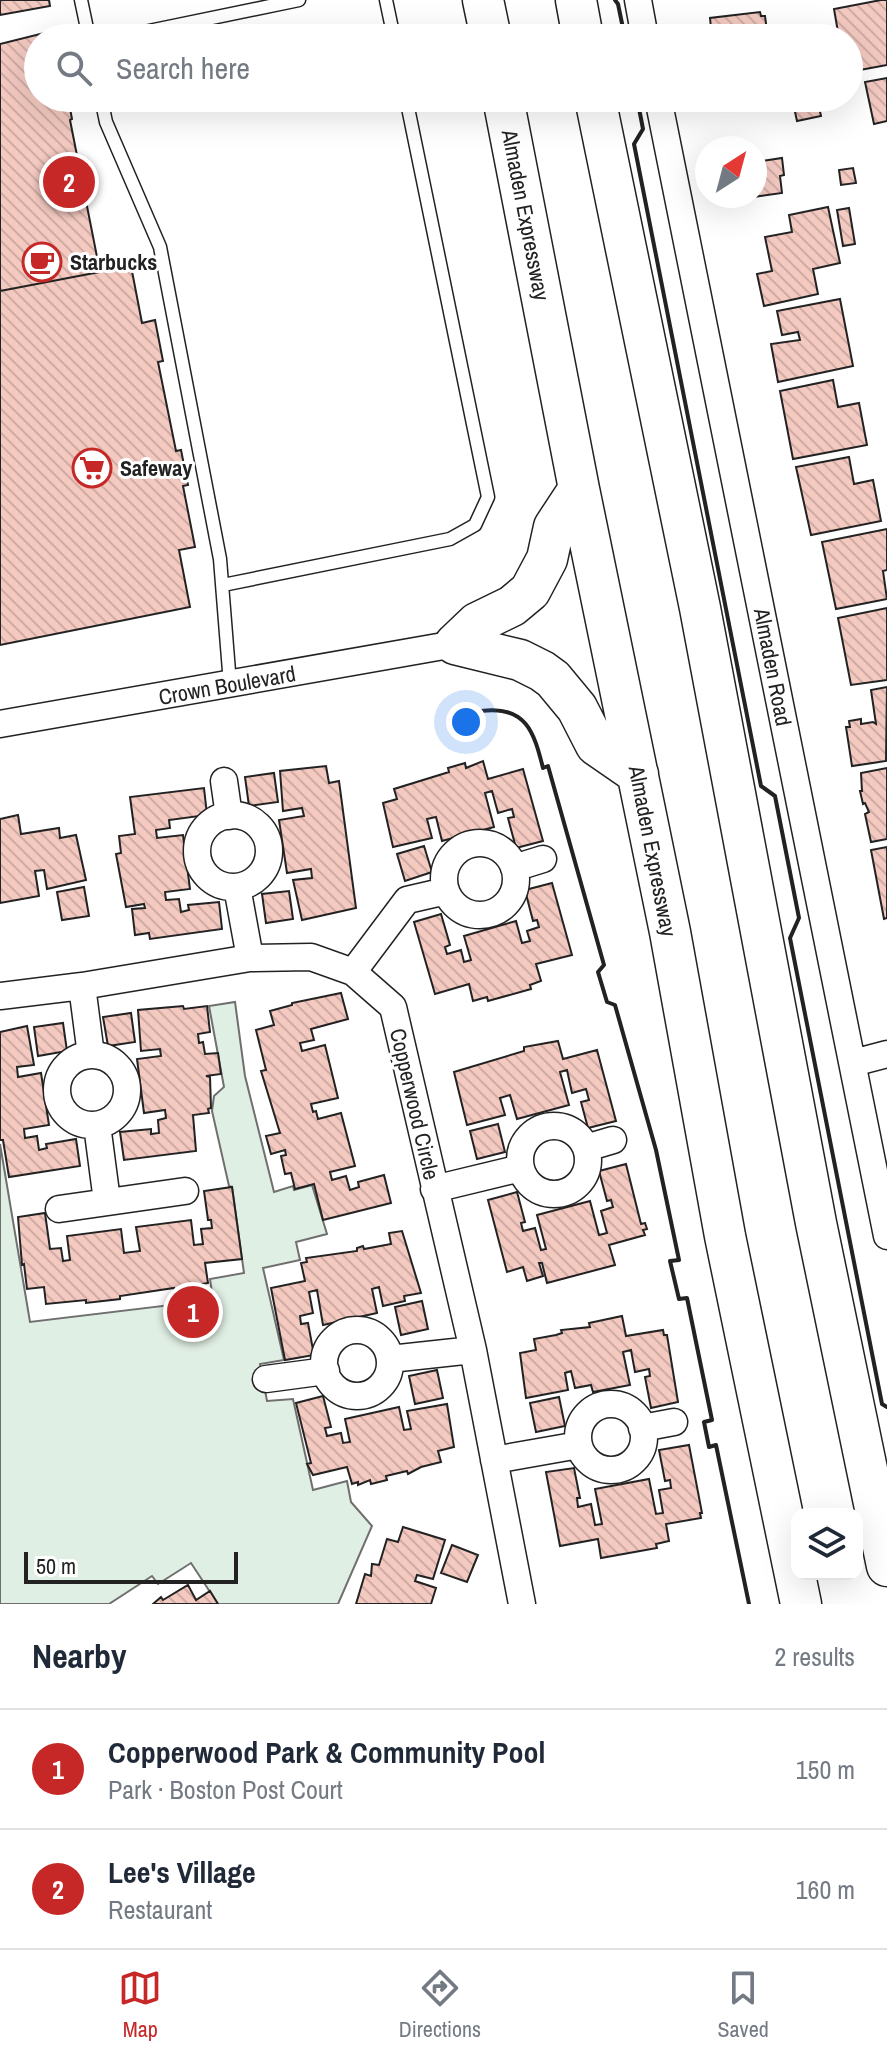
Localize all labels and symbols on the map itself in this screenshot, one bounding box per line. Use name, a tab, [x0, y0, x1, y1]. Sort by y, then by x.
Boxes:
street label: Almaden Expressway	[495, 126, 557, 303]
north arrow	[695, 136, 767, 208]
pin: 2	[43, 152, 95, 212]
cafe icon: Starbucks	[21, 241, 63, 283]
place label: Starbucks	[70, 247, 157, 277]
supermarket icon: Safeway	[71, 447, 113, 489]
place label: Safeway	[120, 453, 192, 483]
street label: Almaden Road	[747, 605, 799, 728]
street label: Crown Boulevard	[156, 658, 298, 712]
your location	[446, 702, 486, 742]
street label: Almaden Expressway	[622, 762, 684, 939]
street label: Copperwood Circle	[383, 1025, 447, 1183]
pin: 1	[167, 1282, 219, 1342]
scale bar	[24, 1548, 238, 1584]

